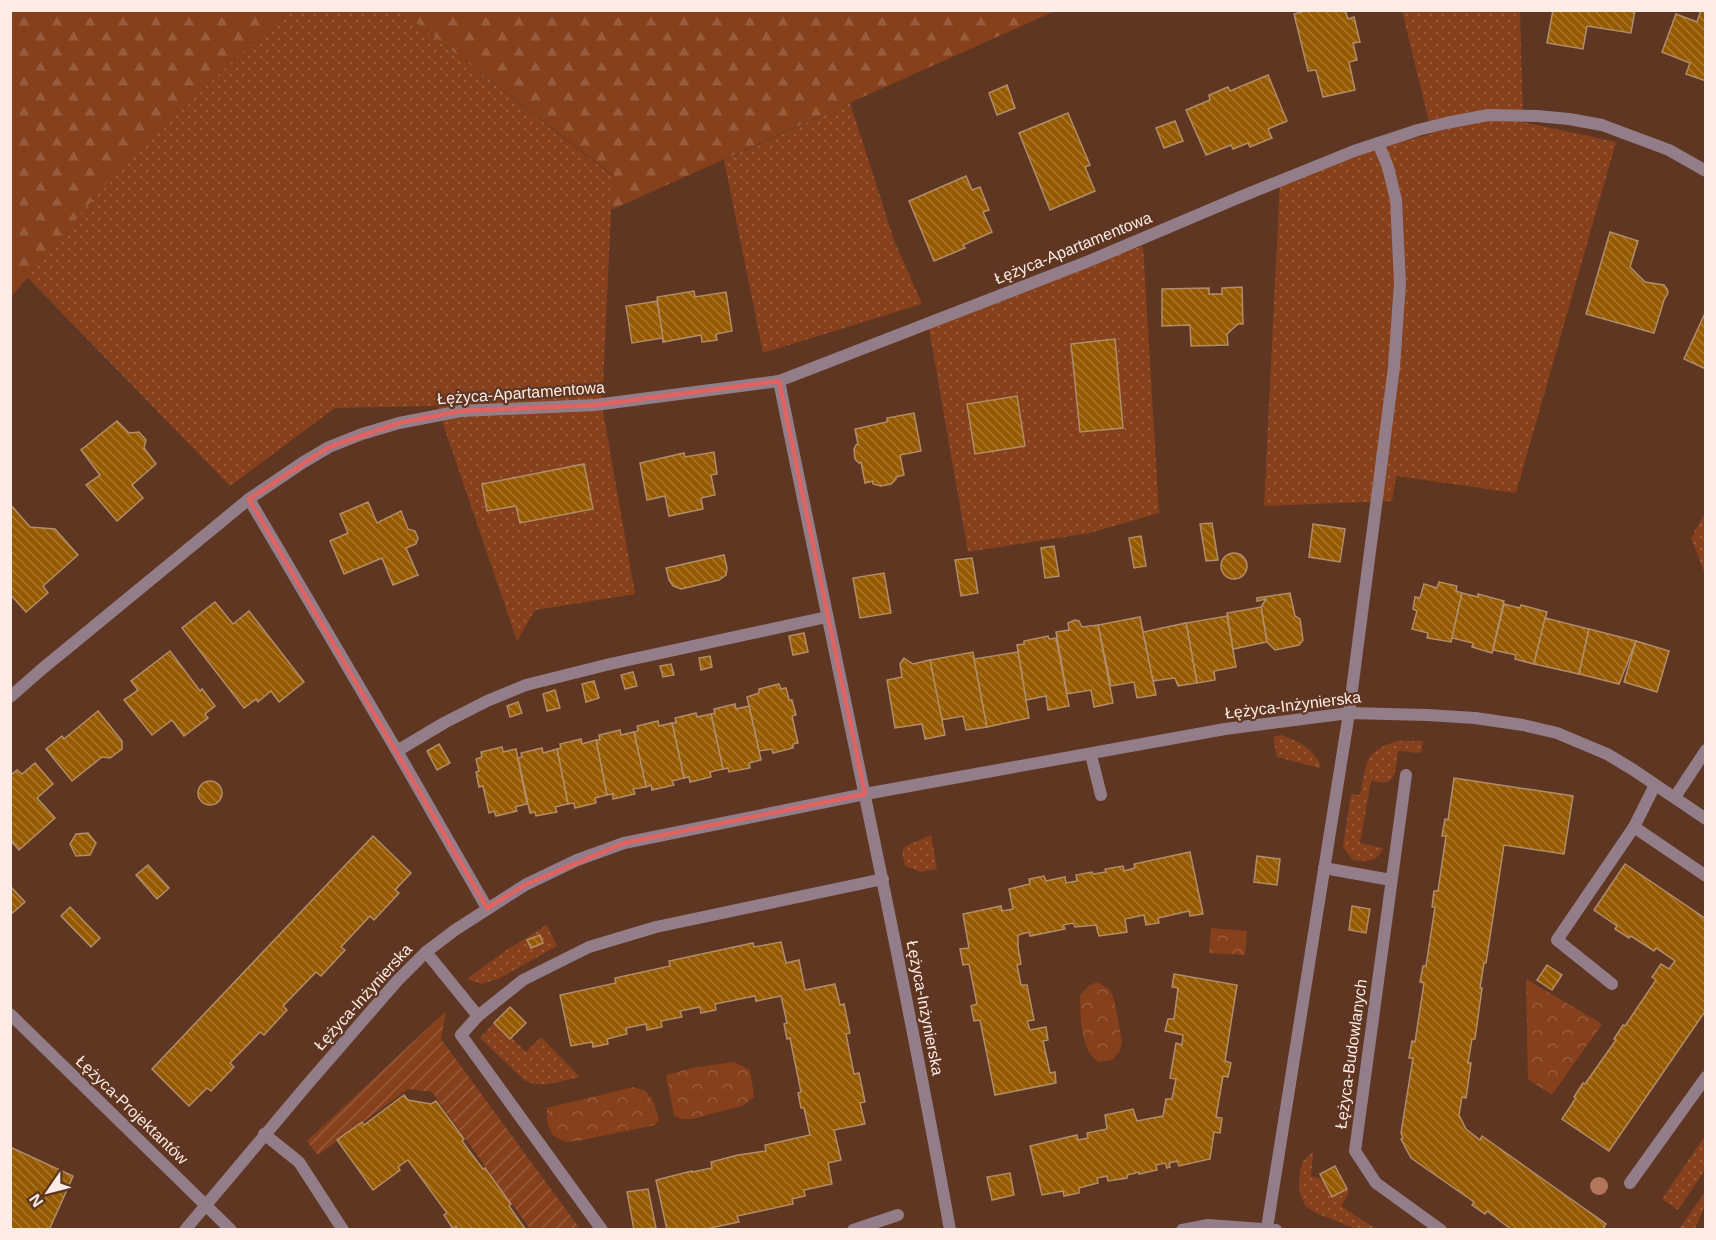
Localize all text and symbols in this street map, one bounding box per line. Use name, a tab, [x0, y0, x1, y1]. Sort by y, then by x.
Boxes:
street label: Łężyca-Apartamentowa	[992, 209, 1154, 287]
street label: Łężyca-Apartamentowa	[437, 379, 606, 407]
street label: Łężyca-Inżynierska	[1224, 688, 1362, 722]
street label: Łężyca-Inżynierska	[904, 939, 946, 1077]
street label: Łężyca-Inżynierska	[311, 940, 415, 1054]
street label: Łężyca-Budowlanych	[1332, 978, 1370, 1130]
street label: Łężyca-Projektantów	[73, 1052, 192, 1168]
north arrow	[18, 1162, 78, 1222]
text: N	[26, 1191, 46, 1210]

